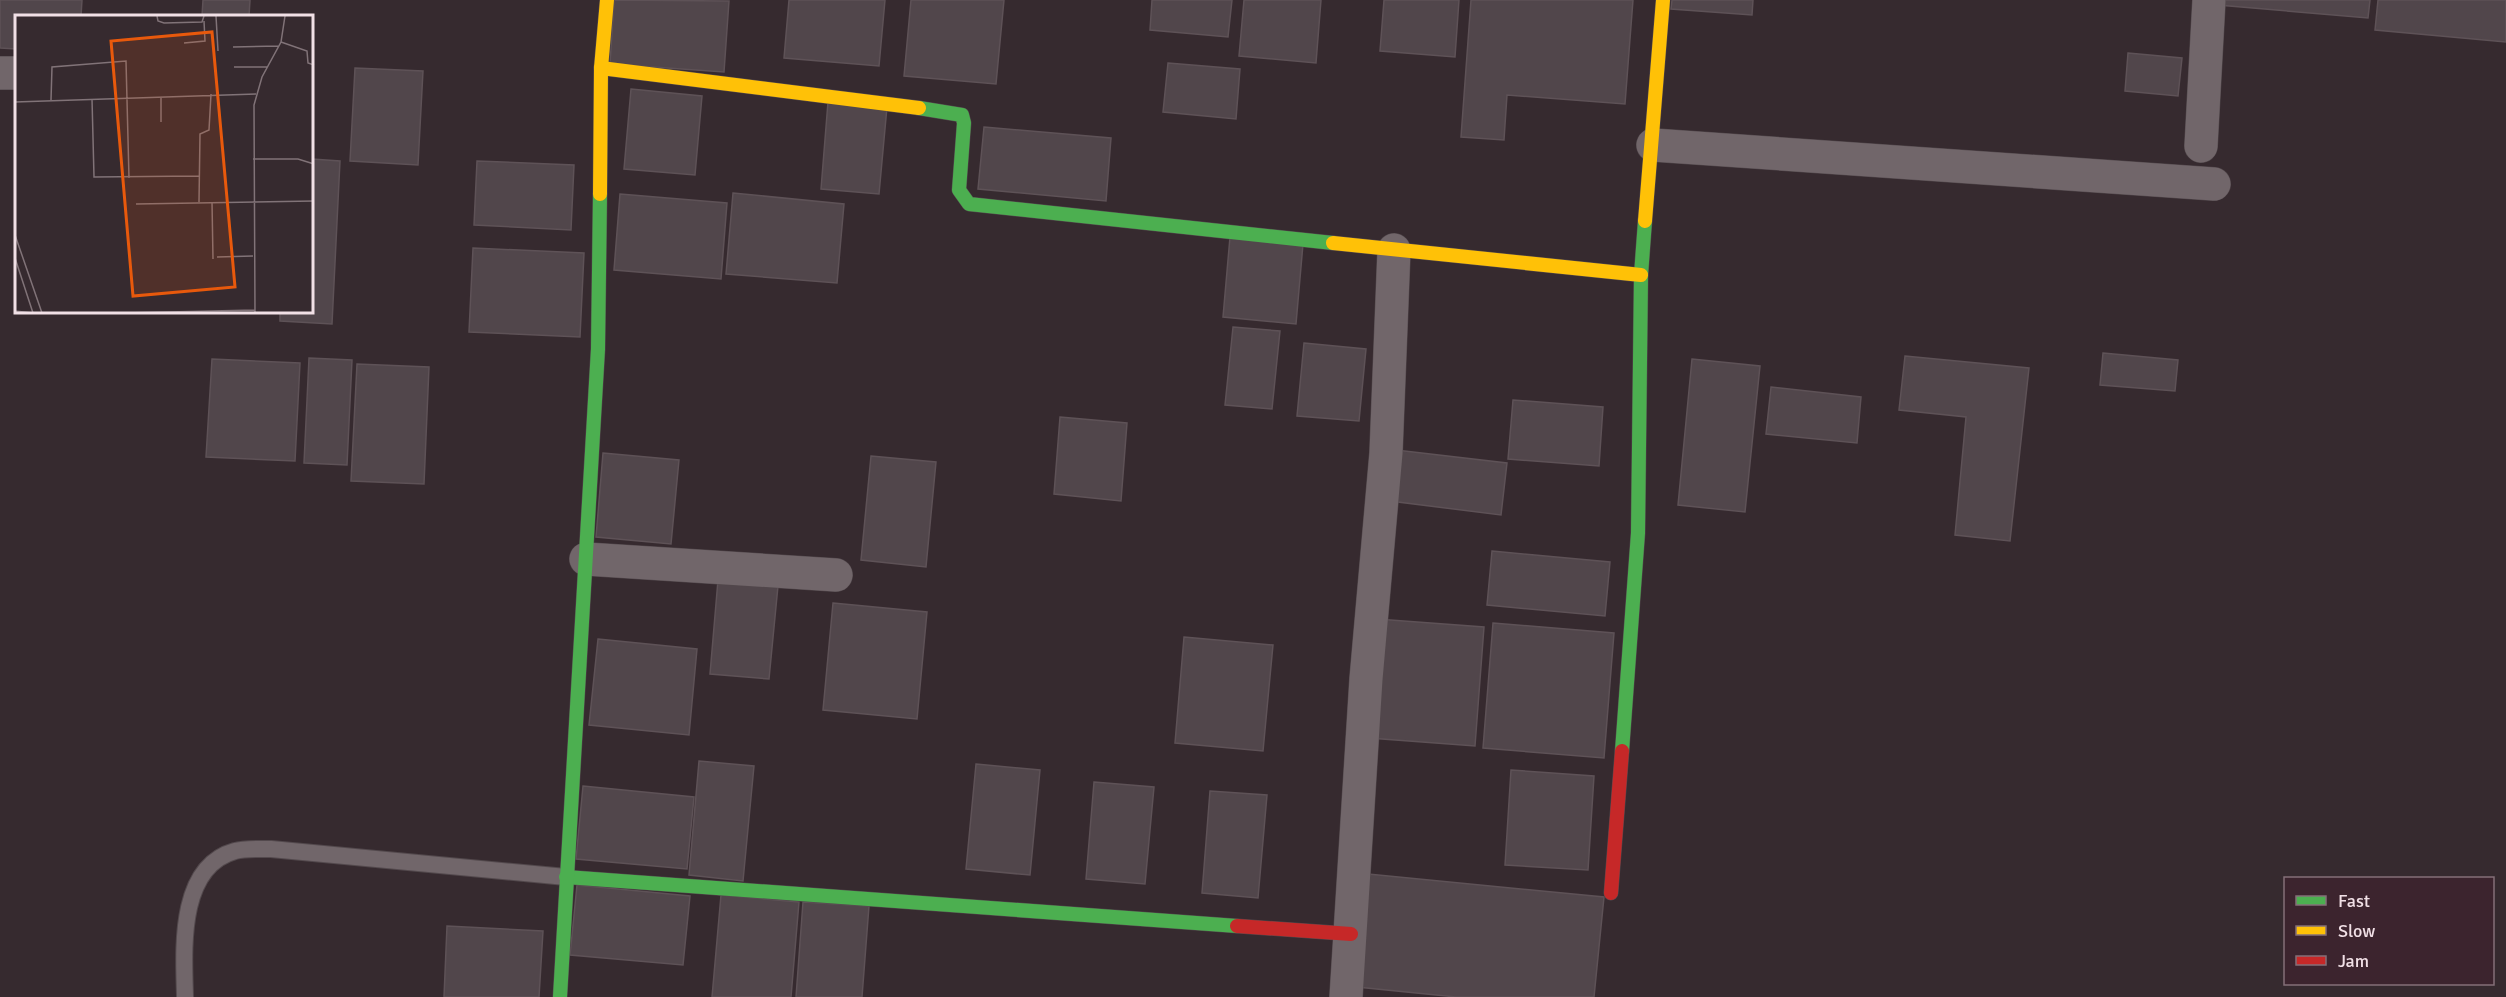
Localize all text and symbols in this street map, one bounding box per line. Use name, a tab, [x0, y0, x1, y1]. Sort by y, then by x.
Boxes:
inset map	[15, 15, 314, 314]
legend	[2284, 877, 2494, 985]
text: Fast	[2338, 890, 2370, 912]
text: Slow	[2338, 920, 2375, 942]
text: Jam	[2338, 950, 2369, 972]

